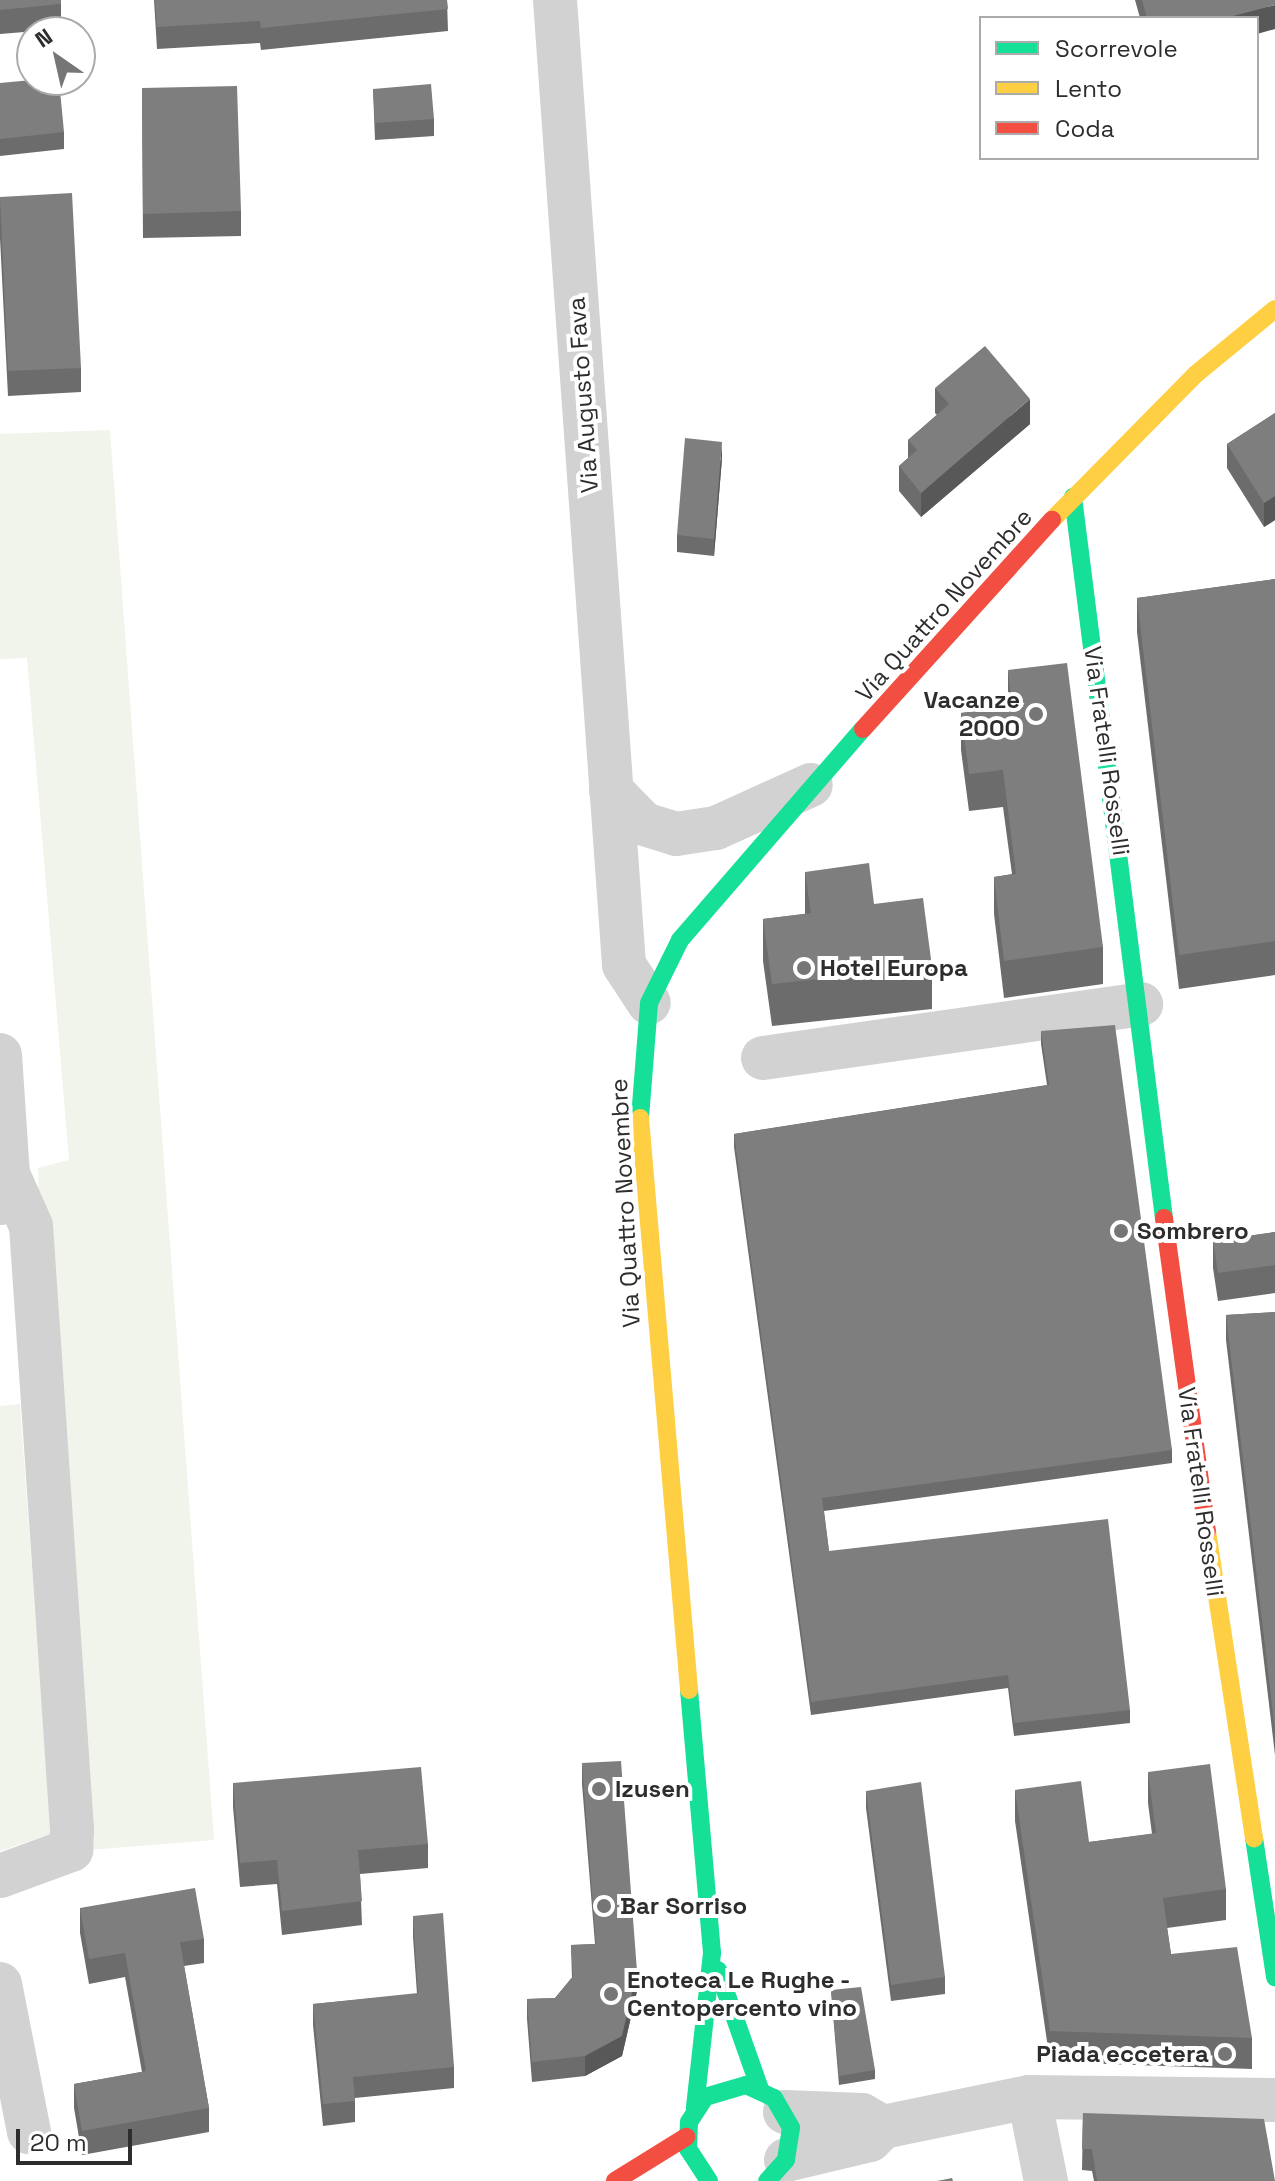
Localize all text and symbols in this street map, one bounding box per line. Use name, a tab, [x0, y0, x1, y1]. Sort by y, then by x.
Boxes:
north arrow	[16, 16, 96, 96]
legend	[979, 16, 1259, 160]
text: N	[30, 22, 58, 53]
text: Scorrevole	[1055, 33, 1178, 64]
text: Lento	[1055, 73, 1122, 104]
text: Coda	[1055, 113, 1115, 144]
street label: Via Augusto Fava	[562, 296, 604, 494]
street label: Via Quattro Novembre	[850, 503, 1038, 707]
street label: Via Fratelli Rosselli	[1078, 644, 1136, 858]
place label: Vacanze 2000	[923, 686, 1020, 742]
marker: Vacanze 2000	[1027, 705, 1045, 723]
place label: Hotel Europa	[820, 954, 968, 982]
marker: Hotel Europa	[795, 959, 813, 977]
street label: Via Quattro Novembre	[604, 1078, 646, 1328]
place label: Sombrero	[1137, 1217, 1249, 1245]
marker: Sombrero	[1112, 1222, 1130, 1240]
street label: Via Fratelli Rosselli	[1172, 1385, 1230, 1599]
place label: Izusen	[615, 1775, 690, 1803]
marker: Izusen	[590, 1780, 608, 1798]
place label: Bar Sorriso	[620, 1892, 747, 1920]
marker: Bar Sorriso	[595, 1897, 613, 1915]
place label: Enoteca Le Rughe - Centopercento vino	[627, 1966, 857, 2022]
marker: Enoteca Le Rughe - Centopercento vino	[602, 1985, 620, 2003]
place label: Piada eccetera	[1036, 2040, 1209, 2068]
marker: Piada eccetera	[1216, 2045, 1234, 2063]
scale bar	[20, 2113, 136, 2163]
text: 20 m	[30, 2127, 87, 2158]

